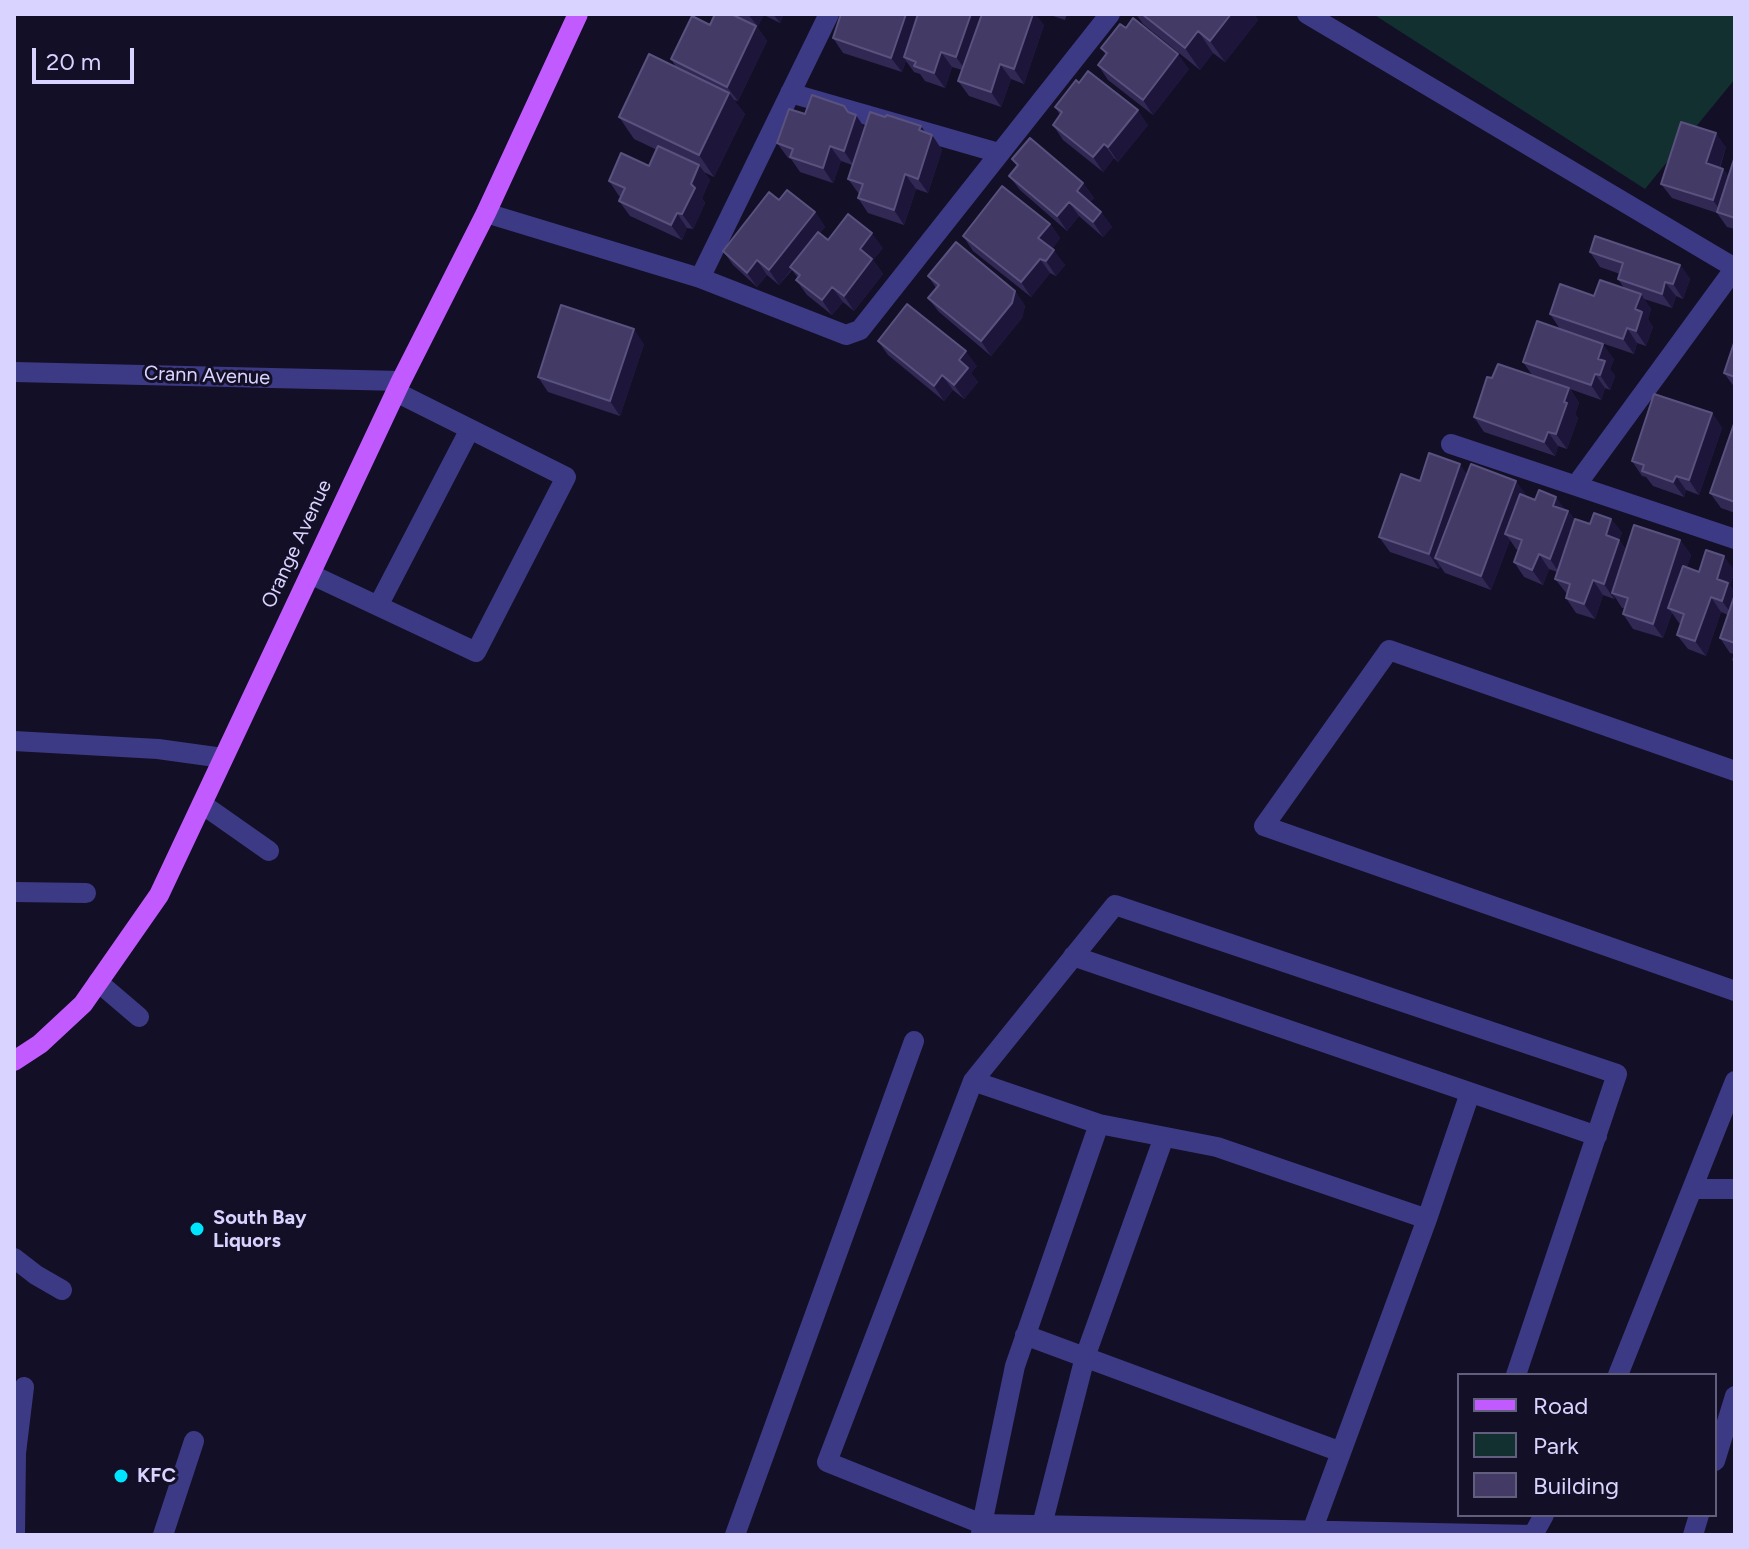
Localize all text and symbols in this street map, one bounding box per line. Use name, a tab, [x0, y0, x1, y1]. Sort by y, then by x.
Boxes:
scale bar	[36, 32, 138, 82]
text: 20 m	[46, 47, 101, 76]
street label: Crann Avenue	[143, 362, 271, 390]
street label: Orange Avenue	[257, 476, 337, 612]
place label: South Bay Liquors	[213, 1206, 306, 1253]
marker: South Bay Liquors	[188, 1220, 206, 1238]
legend	[1457, 1373, 1717, 1517]
text: Road	[1533, 1391, 1588, 1420]
text: Park	[1533, 1431, 1579, 1460]
place label: KFC	[137, 1464, 176, 1488]
marker: KFC	[112, 1467, 130, 1485]
text: Building	[1533, 1471, 1619, 1500]

